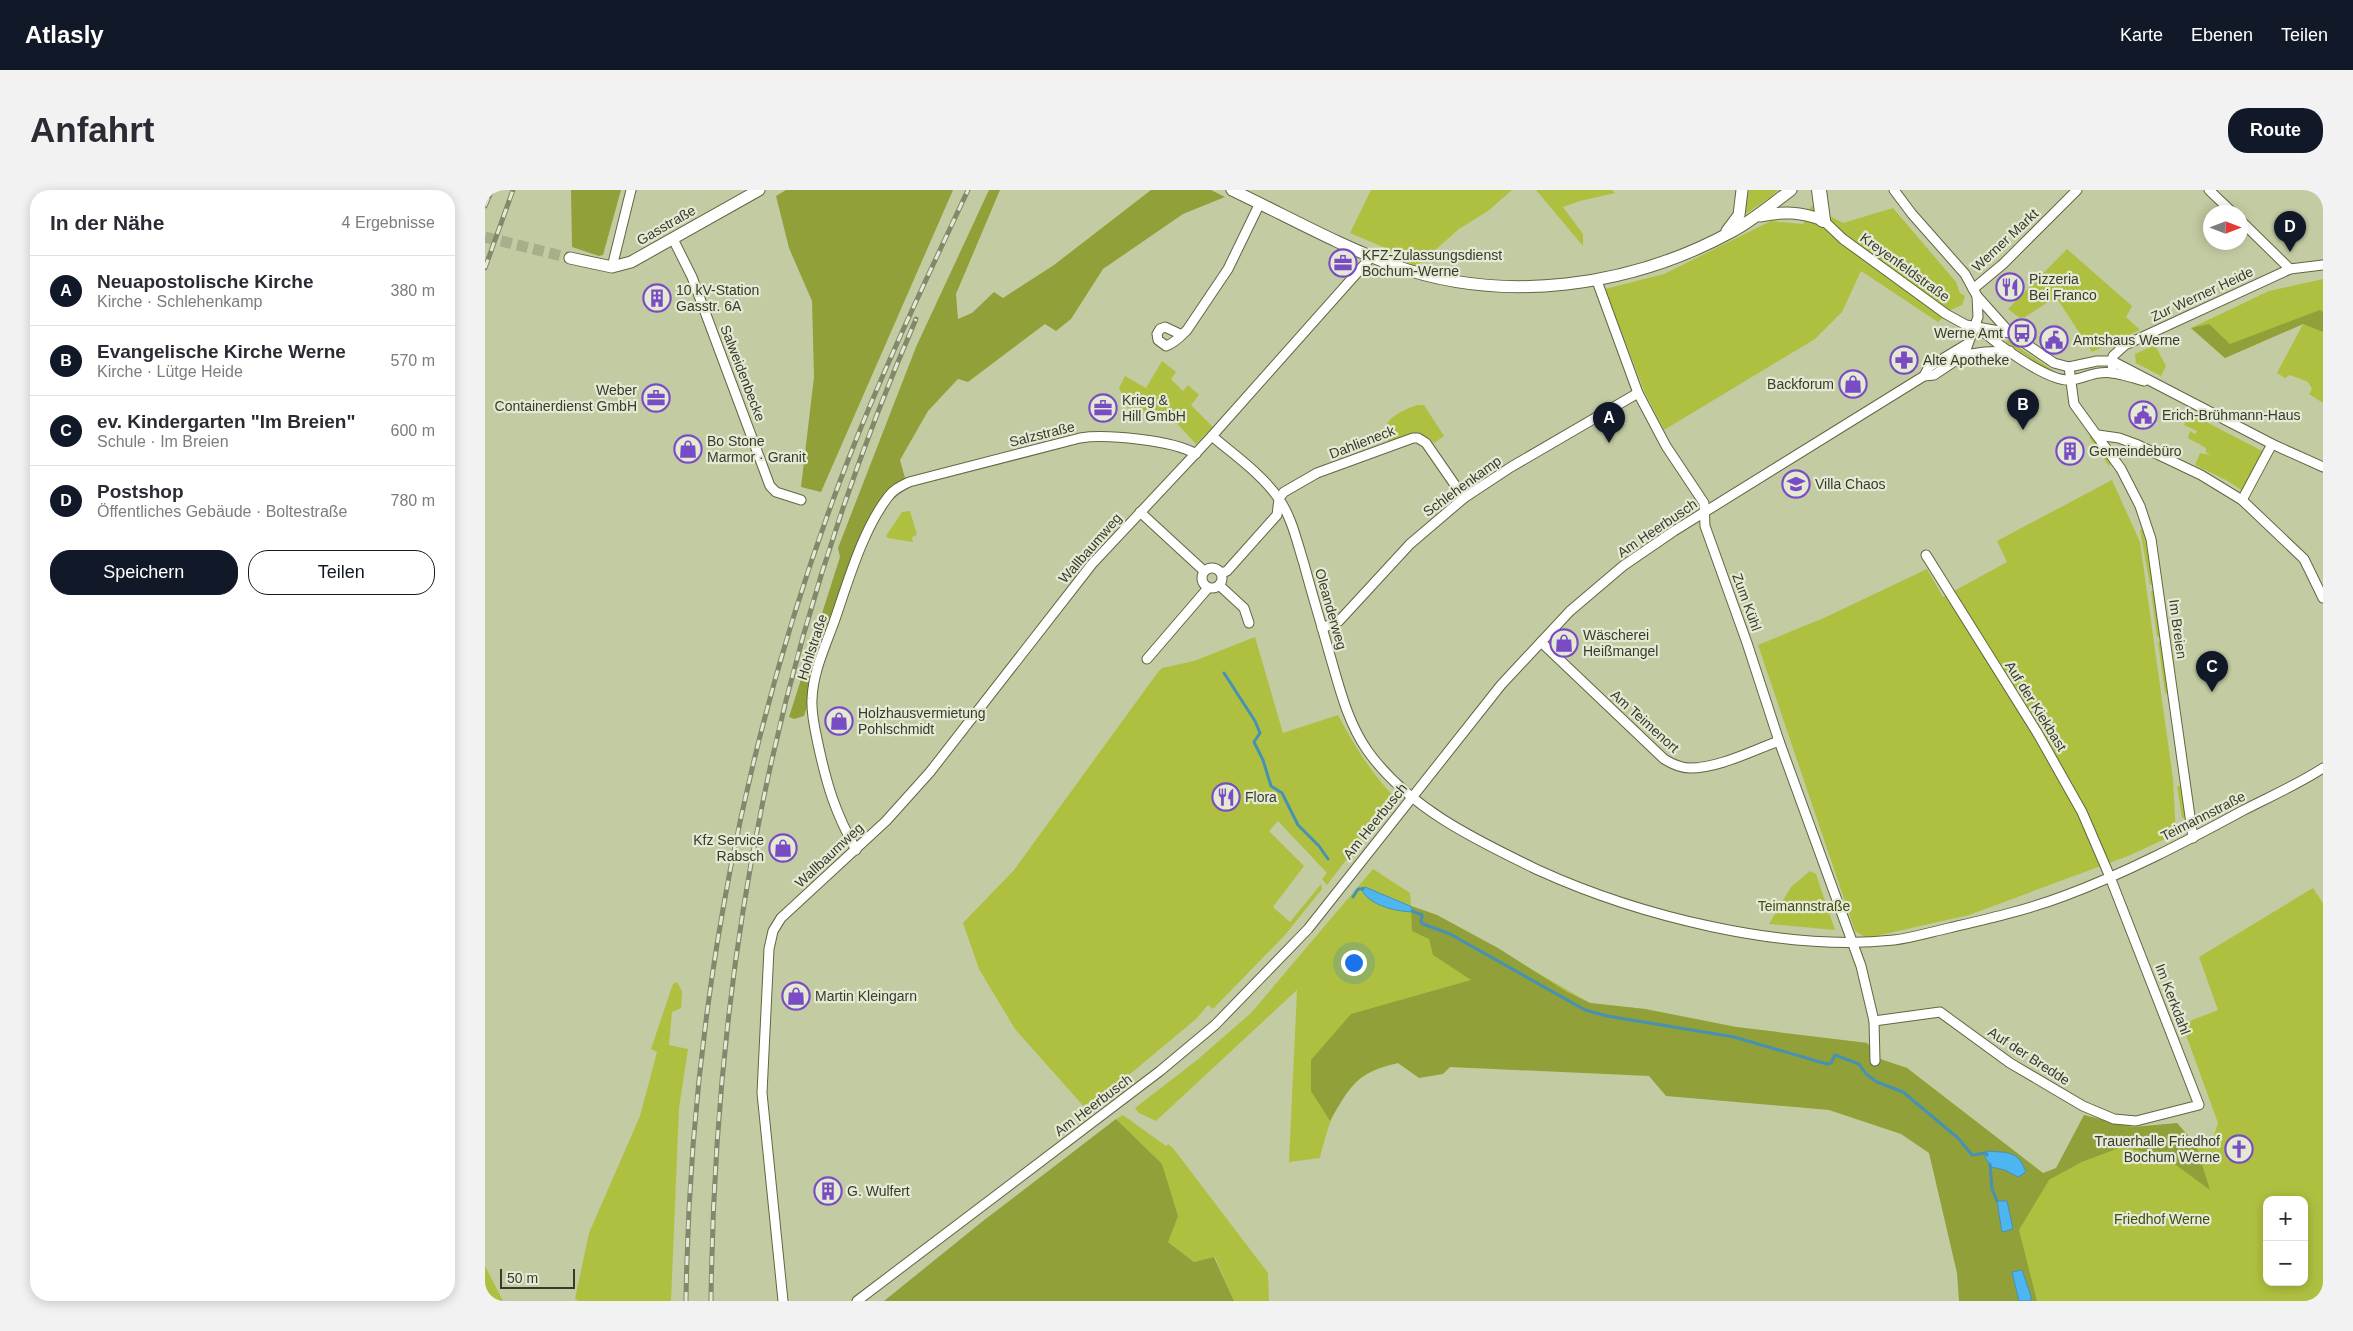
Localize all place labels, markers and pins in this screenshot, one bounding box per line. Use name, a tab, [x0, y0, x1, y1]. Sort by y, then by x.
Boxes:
pin: D	[2274, 211, 2306, 252]
place label: KFZ-Zulassungsdienst Bochum-Werne	[1362, 247, 1502, 279]
office icon: KFZ-Zulassungsdienst Bochum-Werne	[1328, 248, 1358, 278]
place label: Pizzeria Bei Franco	[2029, 271, 2097, 303]
restaurant icon: Pizzeria Bei Franco	[1995, 272, 2025, 302]
place label: 10 kV-Station Gasstr. 6A	[676, 282, 759, 314]
building icon: 10 kV-Station Gasstr. 6A	[642, 283, 672, 313]
bus stop icon: Werne Amt	[2007, 318, 2037, 348]
place label: Werne Amt	[1934, 325, 2003, 341]
public building icon: Amtshaus Werne	[2039, 325, 2069, 355]
place label: Amtshaus Werne	[2073, 332, 2180, 348]
pharmacy icon: Alte Apotheke	[1889, 345, 1919, 375]
place label: Alte Apotheke	[1923, 352, 2010, 368]
shop icon: Backforum	[1838, 369, 1868, 399]
place label: Backforum	[1767, 376, 1834, 392]
place label: Weber Containerdienst GmbH	[495, 382, 637, 414]
office icon: Weber Containerdienst GmbH	[641, 383, 671, 413]
pin: B	[2007, 389, 2039, 430]
place label: Krieg & Hill GmbH	[1122, 392, 1186, 424]
office icon: Krieg & Hill GmbH	[1088, 393, 1118, 423]
public building icon: Erich-Brühmann-Haus	[2128, 400, 2158, 430]
pin: A	[1593, 402, 1625, 443]
place label: Erich-Brühmann-Haus	[2162, 407, 2301, 423]
place label: Bo Stone Marmor · Granit	[707, 433, 806, 465]
shop icon: Bo Stone Marmor · Granit	[673, 434, 703, 464]
building icon: Gemeindebüro	[2055, 436, 2085, 466]
place label: Gemeindebüro	[2089, 443, 2182, 459]
school or university icon: Villa Chaos	[1781, 469, 1811, 499]
place label: Villa Chaos	[1815, 476, 1886, 492]
place label: Wäscherei Heißmangel	[1583, 627, 1658, 659]
shop icon: Wäscherei Heißmangel	[1549, 628, 1579, 658]
pin: C	[2196, 651, 2228, 692]
place label: Holzhausvermietung Pohlschmidt	[858, 705, 986, 737]
shop icon: Holzhausvermietung Pohlschmidt	[824, 706, 854, 736]
restaurant icon: Flora	[1211, 782, 1241, 812]
place label: Flora	[1245, 789, 1277, 805]
place label: Kfz Service Rabsch	[693, 832, 764, 864]
shop icon: Kfz Service Rabsch	[768, 833, 798, 863]
shop icon: Martin Kleingarn	[781, 981, 811, 1011]
place label: Martin Kleingarn	[815, 988, 917, 1004]
place label: Trauerhalle Friedhof Bochum Werne	[2094, 1133, 2220, 1165]
church icon: Trauerhalle Friedhof Bochum Werne	[2224, 1134, 2254, 1164]
building icon: G. Wulfert	[813, 1176, 843, 1206]
place label: G. Wulfert	[847, 1183, 910, 1199]

